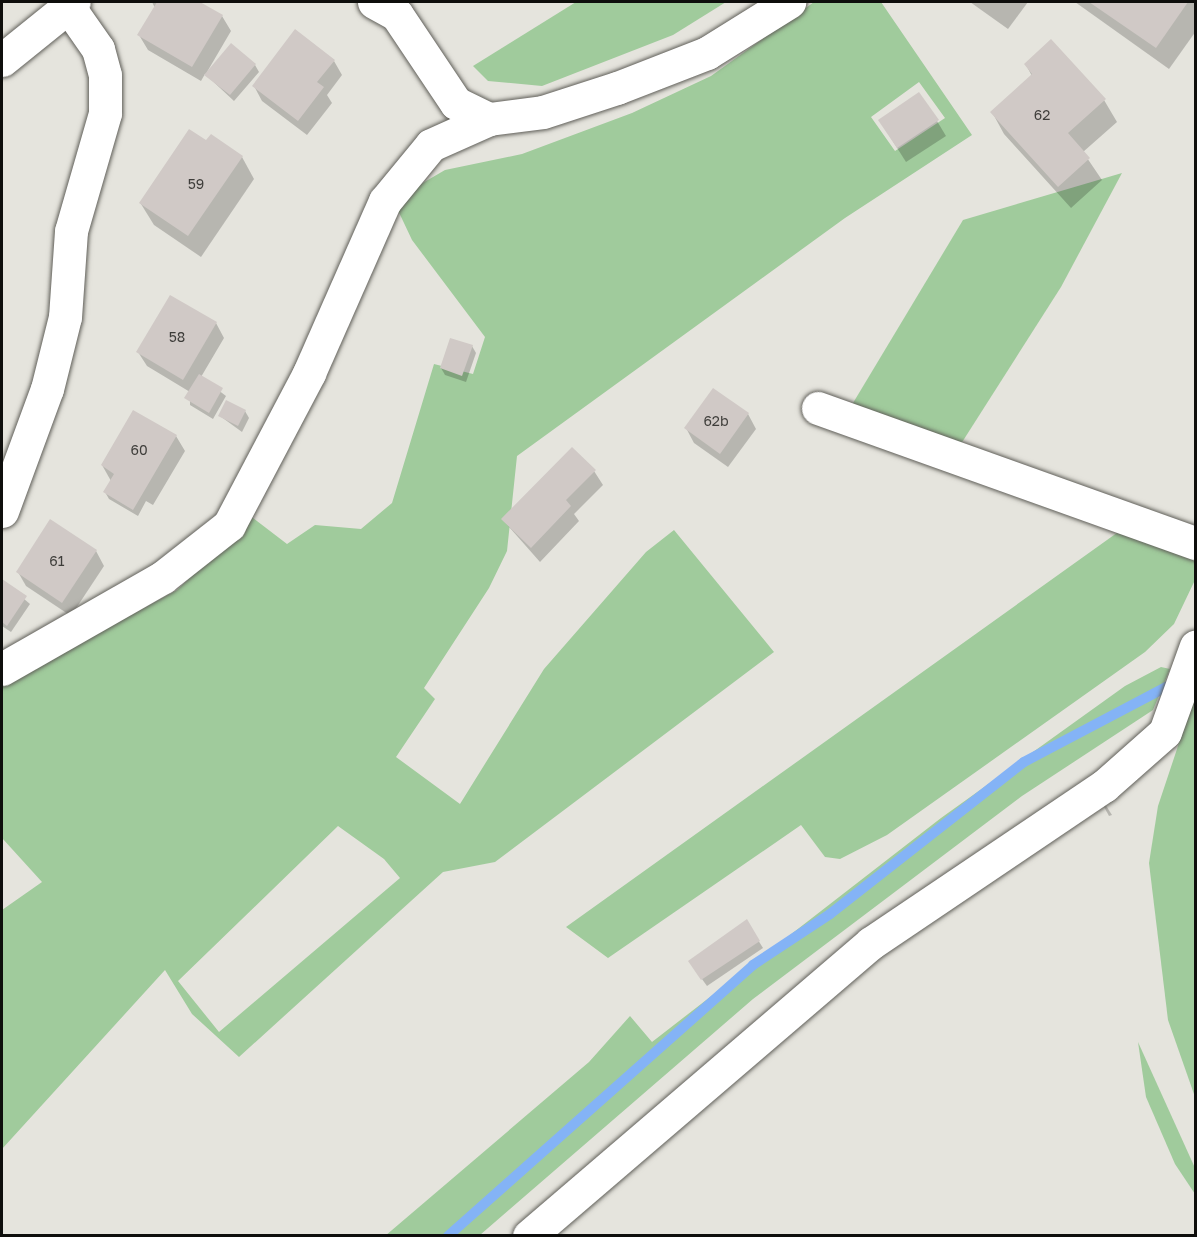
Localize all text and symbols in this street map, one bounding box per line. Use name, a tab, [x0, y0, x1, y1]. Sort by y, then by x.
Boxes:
house number: 62	[1034, 107, 1050, 123]
house number: 59	[188, 176, 204, 192]
house number: 58	[169, 329, 185, 345]
house number: 62b	[703, 413, 729, 429]
house number: 60	[130, 442, 148, 458]
house number: 61	[49, 553, 65, 569]

